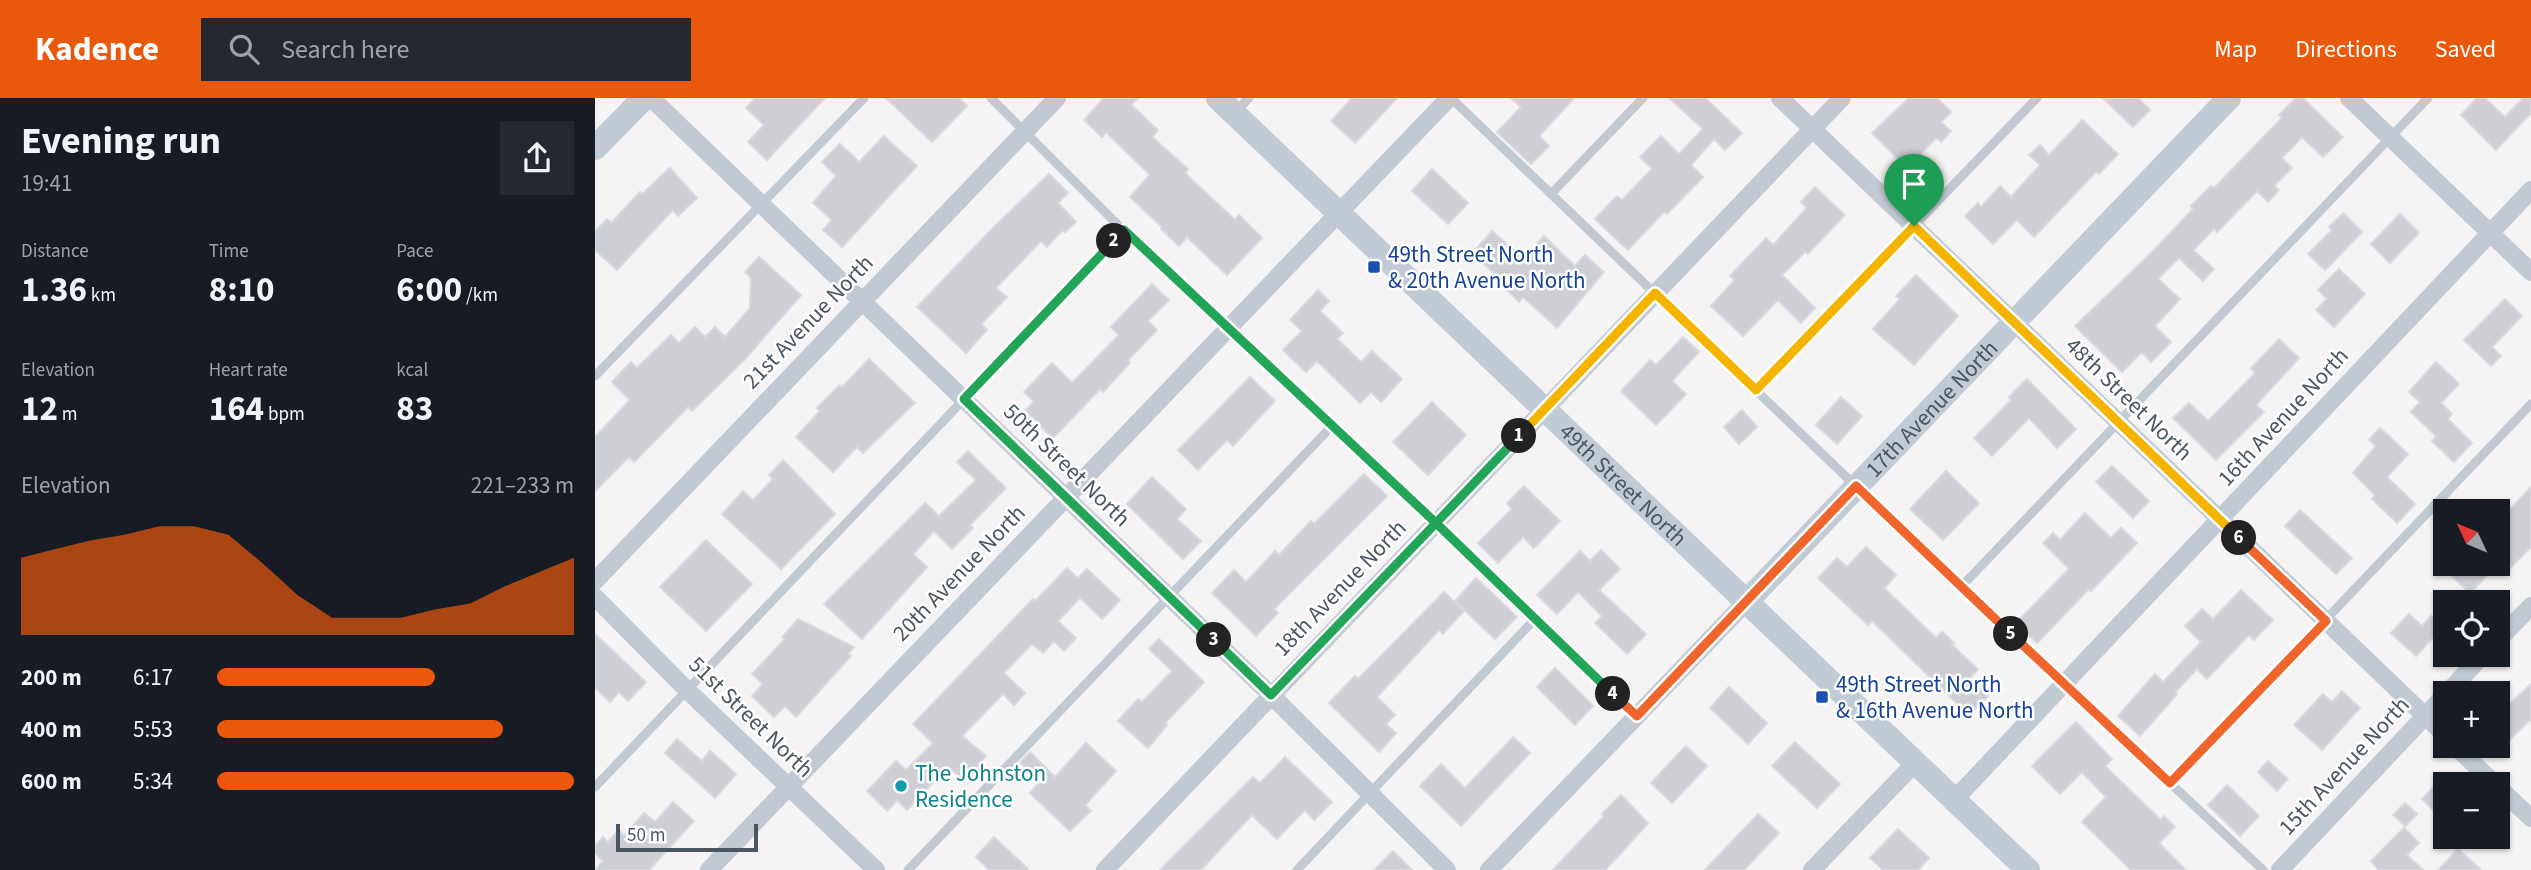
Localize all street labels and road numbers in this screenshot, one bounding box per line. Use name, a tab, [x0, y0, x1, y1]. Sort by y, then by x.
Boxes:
street label: 21st Avenue North	[735, 247, 881, 397]
street label: 48th Street North	[2058, 330, 2200, 468]
street label: 17th Avenue North	[1858, 332, 2005, 485]
street label: 16th Avenue North	[2210, 340, 2356, 494]
street label: 50th Street North	[996, 396, 1138, 534]
street label: 49th Street North	[1552, 415, 1695, 553]
street label: 20th Avenue North	[885, 497, 1033, 649]
street label: 18th Avenue North	[1266, 512, 1414, 664]
street label: 51st Street North	[681, 649, 821, 785]
street label: 15th Avenue North	[2271, 689, 2417, 843]

